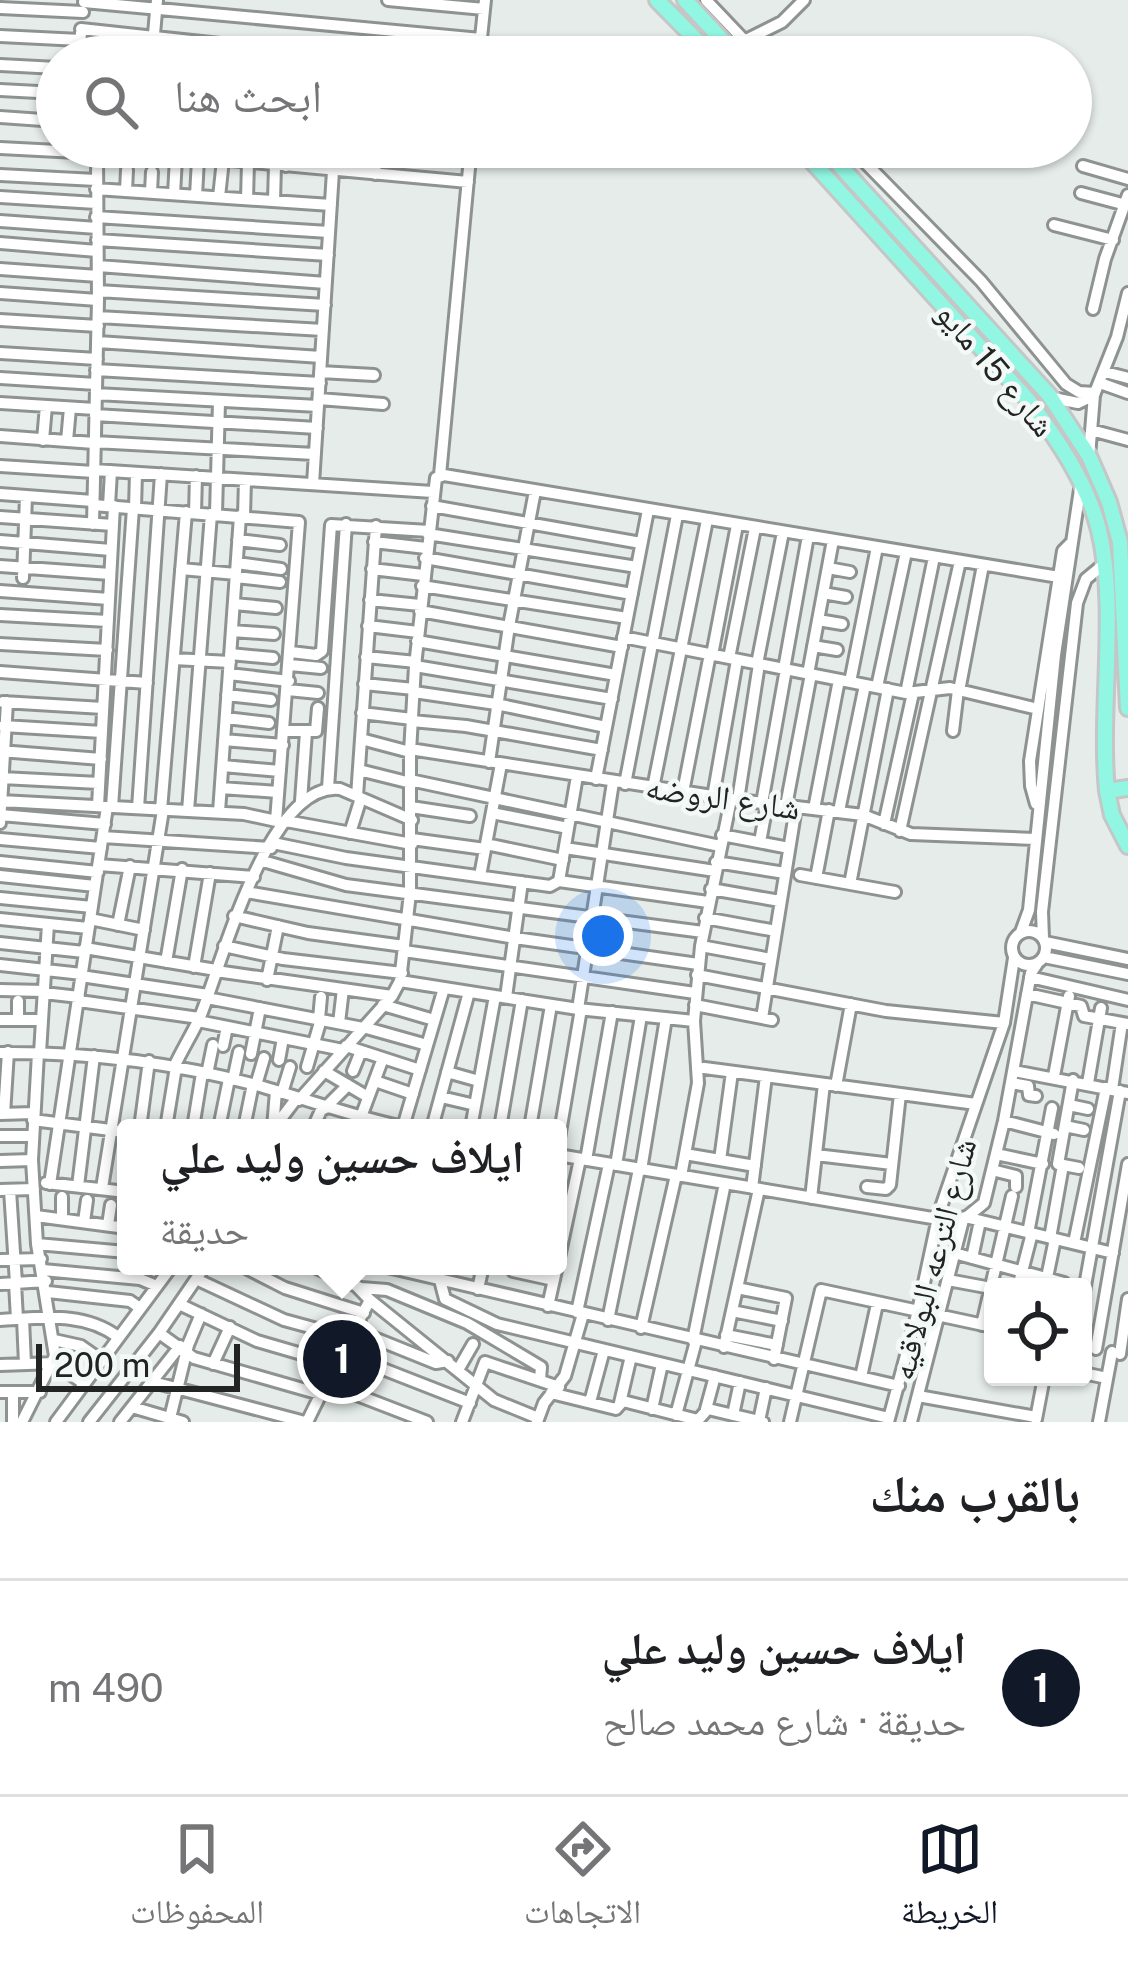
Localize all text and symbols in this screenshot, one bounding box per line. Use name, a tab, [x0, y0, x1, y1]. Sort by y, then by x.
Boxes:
search box	[36, 36, 1092, 168]
icon: search	[78, 69, 144, 135]
text: ابحث هنا	[174, 69, 322, 122]
street label: شارع 15 مايو	[927, 294, 1063, 445]
street label: شارع الروضه	[643, 767, 803, 829]
your location	[573, 906, 633, 966]
popup	[117, 1119, 567, 1275]
text: ايلاف حسين وليد علي	[160, 1130, 524, 1183]
street label: شارع الترعه البولاقيه	[883, 1134, 985, 1384]
text: حديقة	[160, 1207, 249, 1253]
map controls	[984, 1278, 1092, 1386]
button: locate	[984, 1278, 1092, 1386]
pin: 1	[303, 1314, 381, 1404]
scale bar	[36, 1338, 240, 1391]
text: 200 m	[54, 1346, 150, 1384]
text: بالقرب منك	[869, 1464, 1080, 1523]
text: ايلاف حسين وليد علي	[602, 1621, 966, 1674]
text: 490 m	[48, 1665, 164, 1711]
text: 1	[1033, 1665, 1049, 1711]
text: حديقة · شارع محمد صالح	[603, 1698, 966, 1744]
tab: المحفوظات	[130, 1816, 264, 1944]
tab: الاتجاهات	[524, 1816, 641, 1944]
tab: الخريطة	[901, 1816, 998, 1944]

